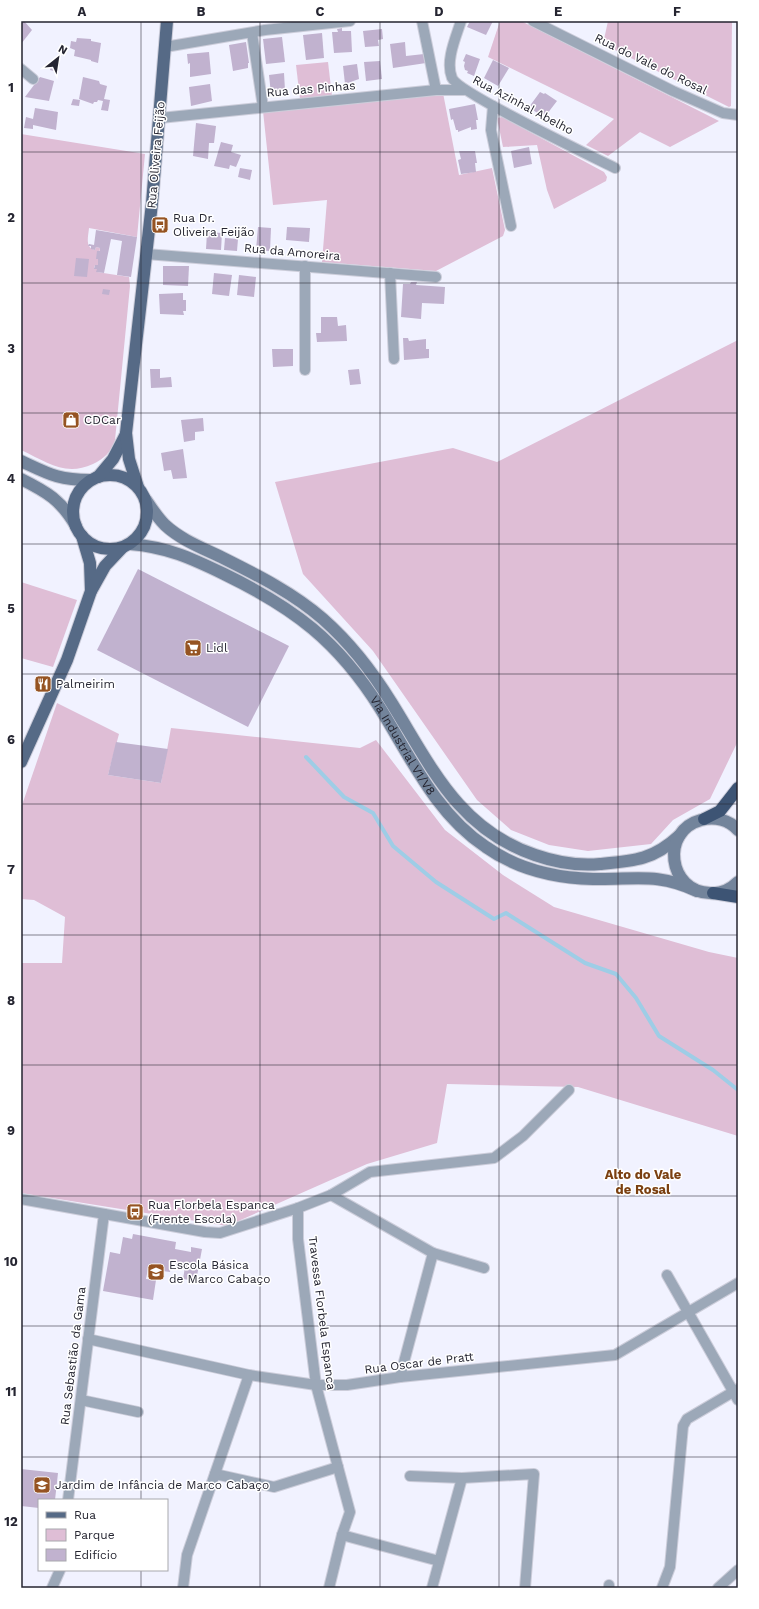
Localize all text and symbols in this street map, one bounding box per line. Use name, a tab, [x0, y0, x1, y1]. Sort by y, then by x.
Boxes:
text: A	[78, 4, 87, 19]
text: B	[197, 4, 206, 19]
text: C	[316, 4, 325, 19]
text: D	[434, 4, 444, 19]
text: E	[554, 4, 562, 19]
text: F	[673, 4, 681, 19]
street label: Rua do Vale do Rosal	[592, 31, 710, 97]
north arrow	[38, 38, 78, 78]
text: N	[56, 42, 70, 57]
street label: Rua Azinhal Abelho	[470, 73, 576, 137]
street label: Rua das Pinhas	[266, 78, 356, 100]
text: 1	[8, 80, 14, 95]
street label: Rua Oliveira Feijão	[144, 101, 168, 209]
text: 2	[7, 210, 15, 225]
place label: Rua Dr. Oliveira Feijão	[173, 211, 255, 239]
bus stop icon: Rua Dr. Oliveira Feijão	[150, 215, 170, 235]
street label: Rua da Amoreira	[243, 241, 341, 263]
text: 3	[7, 341, 15, 356]
shop icon: CDCar	[61, 410, 81, 430]
place label: CDCar	[84, 413, 121, 427]
text: 4	[7, 471, 16, 486]
text: 5	[7, 601, 15, 616]
supermarket icon: Lidl	[183, 638, 203, 658]
place label: Lidl	[206, 641, 228, 655]
restaurant icon: Palmeirim	[33, 674, 53, 694]
place label: Palmeirim	[56, 677, 115, 691]
street label: Via Industrial V1/V8	[367, 693, 438, 798]
text: 6	[7, 732, 15, 747]
text: 7	[7, 862, 15, 877]
text: 8	[7, 993, 15, 1008]
text: 9	[7, 1123, 15, 1138]
district label: Alto do Vale de Rosal	[605, 1167, 682, 1197]
place label: Rua Florbela Espanca (Frente Escola)	[148, 1198, 275, 1226]
bus stop icon: Rua Florbela Espanca (Frente Escola)	[125, 1202, 145, 1222]
street label: Travessa Florbela Espanca	[306, 1235, 338, 1391]
text: 10	[4, 1254, 18, 1269]
place label: Escola Básica de Marco Cabaço	[169, 1258, 271, 1286]
school or university icon: Escola Básica de Marco Cabaço	[146, 1262, 166, 1282]
street label: Rua Sebastião da Gama	[58, 1286, 88, 1426]
street label: Rua Oscar de Pratt	[364, 1349, 474, 1377]
text: 11	[5, 1384, 17, 1399]
school or university icon: Jardim de Infância de Marco Cabaço	[32, 1475, 52, 1495]
place label: Jardim de Infância de Marco Cabaço	[55, 1478, 269, 1492]
legend	[38, 1499, 168, 1571]
text: Rua	[74, 1508, 96, 1522]
text: 12	[4, 1514, 18, 1529]
text: Parque	[74, 1528, 115, 1542]
text: Edifício	[74, 1548, 117, 1562]

